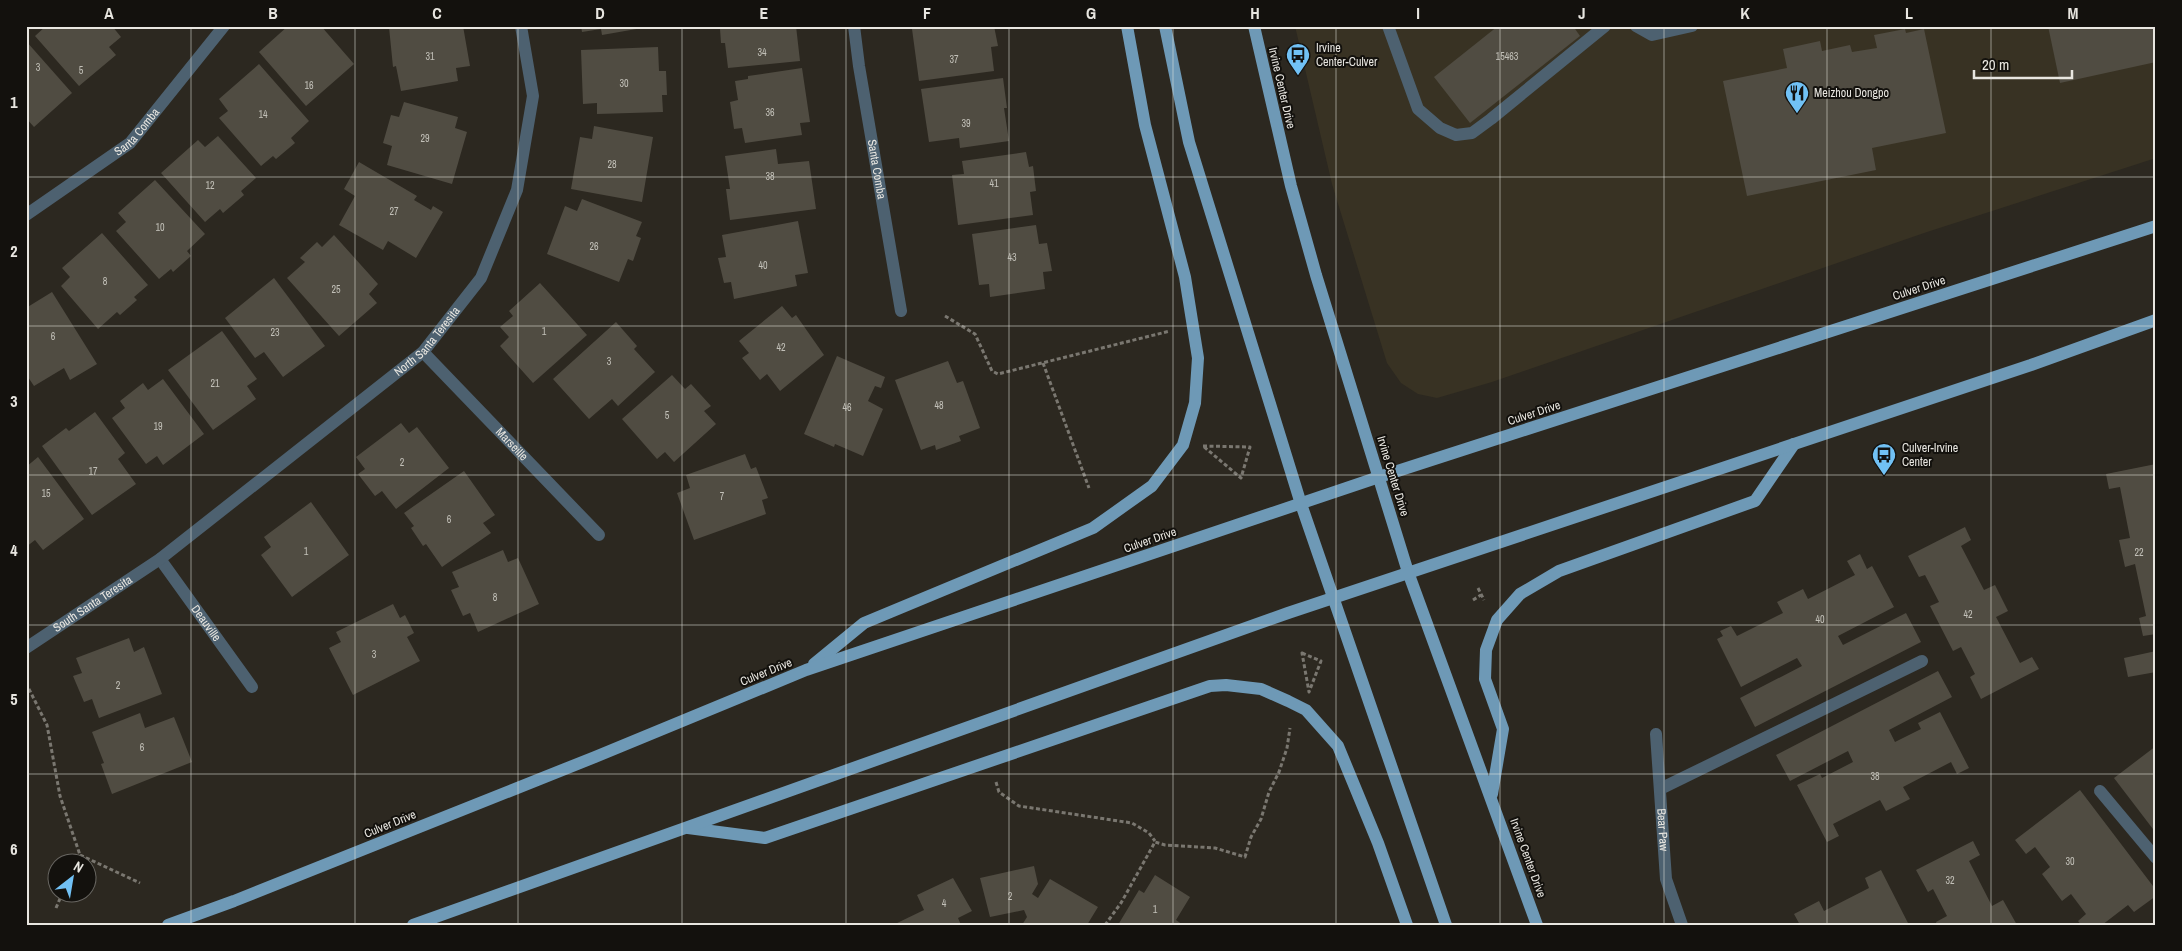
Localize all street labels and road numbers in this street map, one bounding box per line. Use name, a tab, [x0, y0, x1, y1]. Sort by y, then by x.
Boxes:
street label: Irvine Center Drive	[1265, 46, 1299, 130]
street label: Santa Comba	[111, 104, 163, 160]
street label: Santa Comba	[864, 138, 890, 201]
street label: Culver Drive	[1891, 272, 1947, 304]
street label: North Santa Teresita	[391, 303, 464, 380]
street label: Culver Drive	[1506, 397, 1562, 429]
street label: Marseille	[492, 424, 531, 464]
street label: Irvine Center Drive	[1373, 434, 1413, 518]
street label: Culver Drive	[1122, 524, 1178, 556]
street label: South Santa Teresita	[50, 571, 136, 636]
street label: Deauville	[188, 602, 225, 645]
street label: Culver Drive	[738, 654, 794, 690]
street label: Culver Drive	[362, 806, 418, 842]
street label: Bear Paw	[1653, 808, 1672, 853]
street label: Irvine Center Drive	[1506, 816, 1550, 900]

